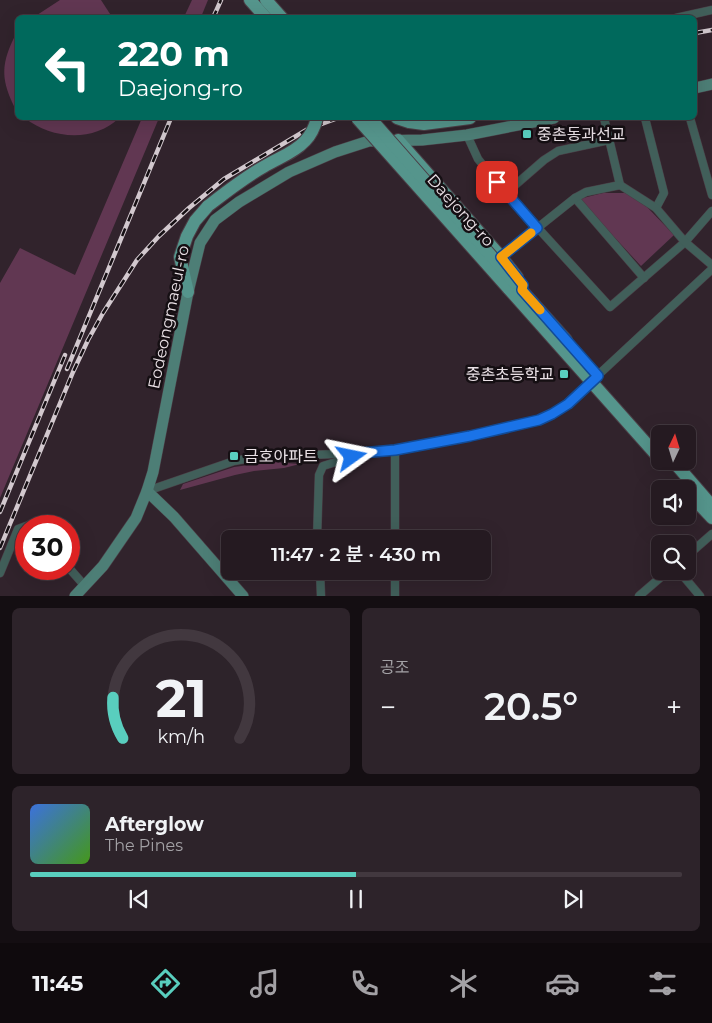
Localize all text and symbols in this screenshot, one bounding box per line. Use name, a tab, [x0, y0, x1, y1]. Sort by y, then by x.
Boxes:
text: 220 m	[118, 32, 230, 75]
icon: left	[35, 35, 100, 100]
text: Daejong-ro	[118, 75, 243, 102]
place label: 중촌동과선교	[537, 125, 625, 144]
marker: 중촌동과선교	[521, 128, 533, 140]
pin	[476, 161, 518, 203]
icon: arrive	[483, 168, 511, 196]
street label: Daejong-ro	[423, 170, 498, 250]
street label: Eodeongmaeul-ro	[144, 244, 193, 391]
place label: 중촌초등학교	[466, 365, 554, 384]
marker: 중촌초등학교	[558, 368, 570, 380]
north arrow	[651, 425, 696, 470]
map controls	[651, 425, 696, 580]
position arrow	[325, 430, 377, 482]
place label: 금호아파트	[244, 447, 318, 466]
marker: 금호아파트	[228, 450, 240, 462]
button: sound	[651, 480, 696, 525]
speed limit sign: 30	[15, 515, 80, 580]
button: search	[651, 535, 696, 580]
text: 11:47 · 2 분 · 430 m	[271, 543, 441, 566]
text: 공조	[380, 658, 409, 677]
text: 21	[155, 667, 207, 730]
text: 20.5°	[484, 683, 578, 730]
text: −	[380, 690, 396, 724]
text: +	[666, 690, 682, 724]
text: km/h	[157, 726, 205, 747]
text: Afterglow	[105, 813, 204, 836]
text: The Pines	[105, 836, 183, 855]
icon: previous	[125, 885, 153, 913]
icon: pause	[342, 885, 370, 913]
icon: next	[559, 885, 587, 913]
icon: directions	[148, 966, 183, 1001]
icon: music	[247, 966, 282, 1001]
icon: phone	[347, 966, 382, 1001]
icon: climate	[446, 966, 481, 1001]
icon: car	[545, 966, 580, 1001]
icon: filters	[645, 966, 680, 1001]
text: 11:45	[32, 970, 83, 997]

